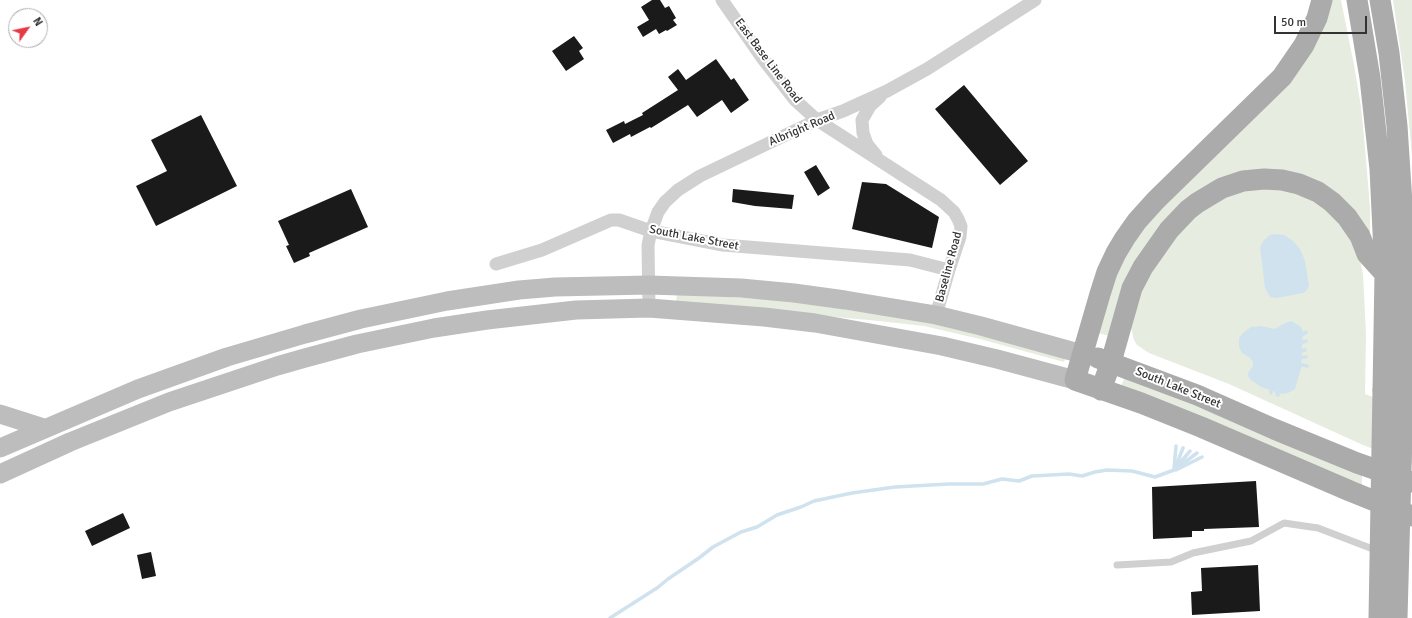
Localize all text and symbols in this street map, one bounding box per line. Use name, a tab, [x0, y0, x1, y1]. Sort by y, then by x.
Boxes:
north arrow	[8, 8, 48, 48]
scale bar	[1276, 8, 1369, 34]
text: N	[30, 15, 45, 28]
text: 50 m	[1281, 15, 1306, 30]
street label: East Base Line Road	[731, 16, 805, 106]
street label: Albright Road	[767, 109, 837, 149]
street label: South Lake Street	[648, 222, 740, 254]
street label: Baseline Road	[933, 230, 965, 304]
street label: South Lake Street	[1133, 364, 1223, 412]

